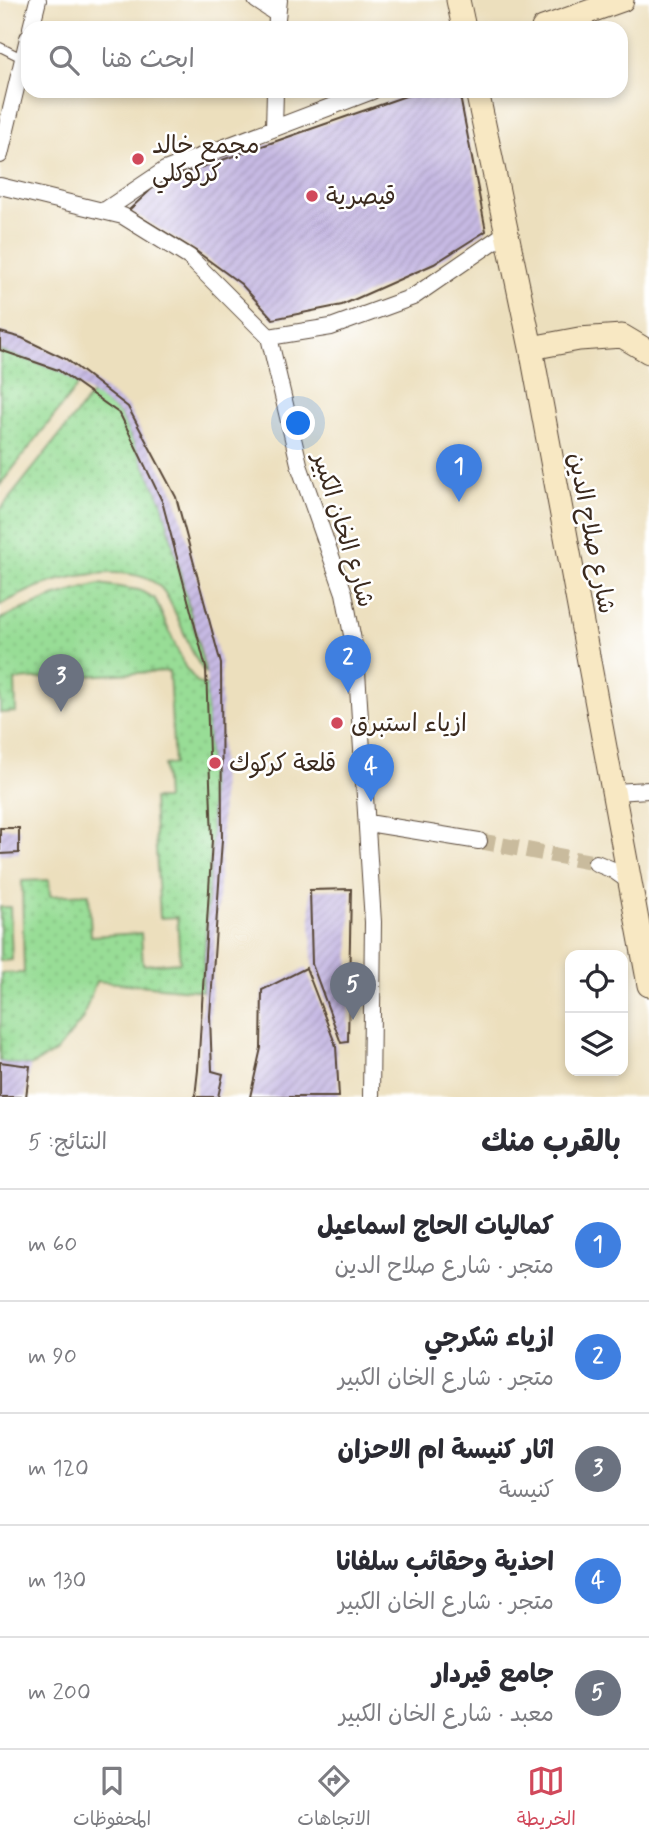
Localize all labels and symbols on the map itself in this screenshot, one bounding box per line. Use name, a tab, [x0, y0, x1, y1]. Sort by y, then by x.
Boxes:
place label: مجمع خالد كركوكلي	[152, 131, 259, 194]
marker: مجمع خالد كركوكلي	[130, 151, 146, 167]
place label: قيصرية	[326, 182, 396, 213]
marker: قيصرية	[304, 188, 320, 204]
your location	[281, 406, 315, 440]
pin: 1	[436, 444, 482, 502]
street label: شارع الخان الكبير	[304, 448, 381, 611]
street label: شارع صلاح الدين	[560, 450, 621, 617]
pin: 2	[325, 635, 371, 693]
pin: 3	[38, 654, 84, 712]
place label: ازياء استبرق	[351, 709, 467, 740]
marker: ازياء استبرق	[329, 715, 345, 731]
pin: 4	[348, 744, 394, 802]
place label: قلعة كركوك	[229, 749, 336, 780]
marker: قلعة كركوك	[207, 755, 223, 771]
pin: 5	[330, 962, 376, 1020]

